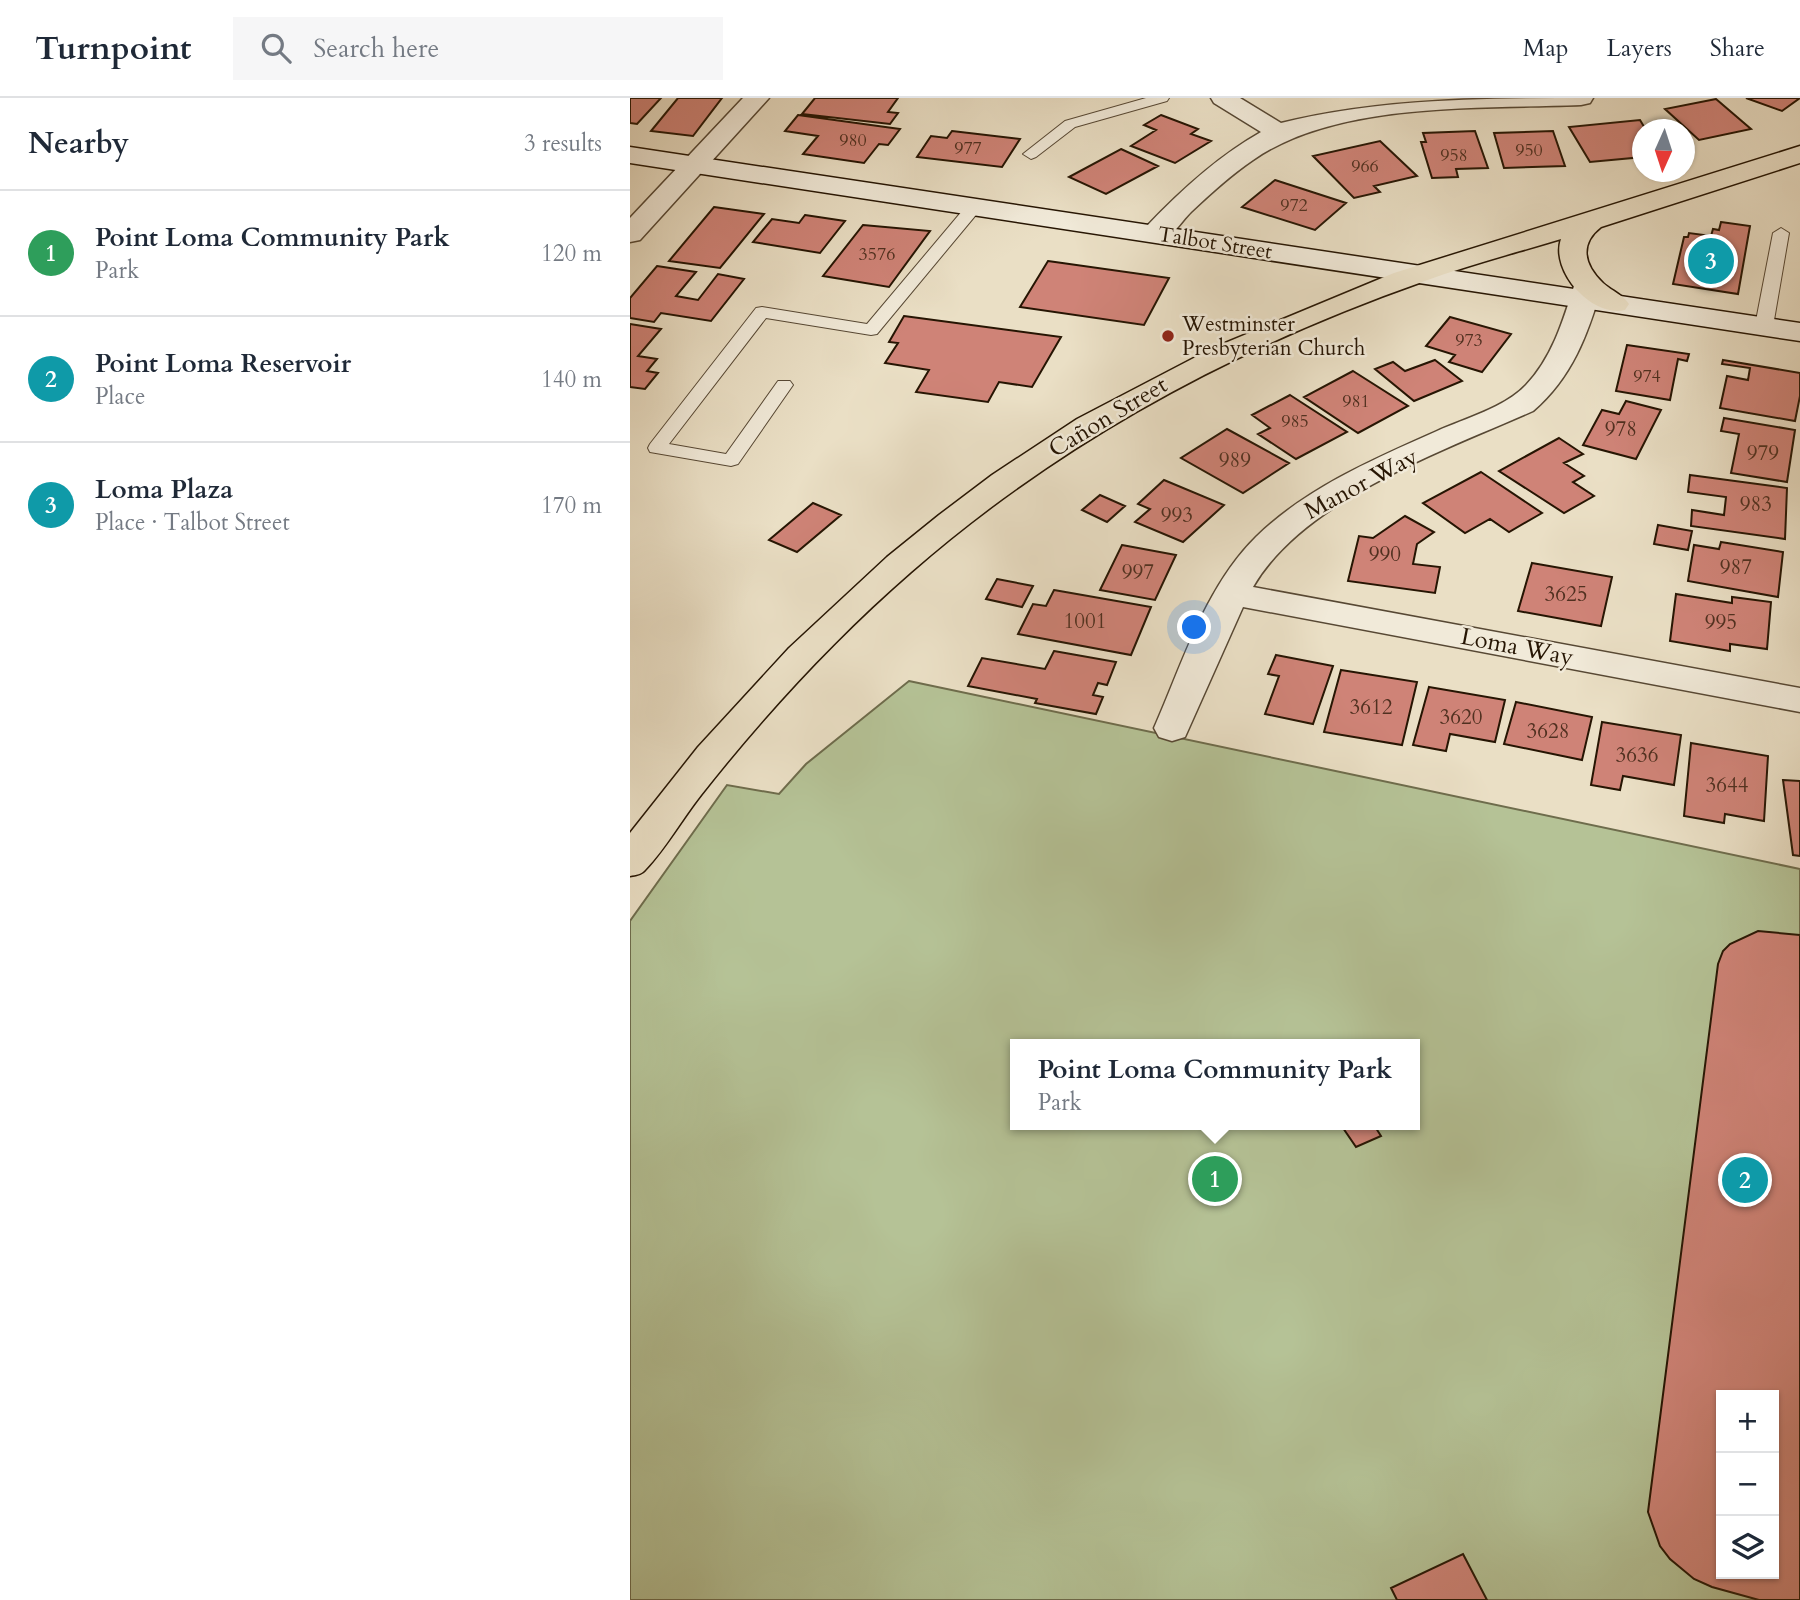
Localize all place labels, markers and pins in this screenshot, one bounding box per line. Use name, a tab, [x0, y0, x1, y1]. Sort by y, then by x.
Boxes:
pin: 3	[1688, 235, 1734, 287]
place label: Westminster Presbyterian Church	[1181, 310, 1366, 363]
marker: Westminster Presbyterian Church	[1160, 328, 1176, 344]
pin: 1	[1192, 1153, 1238, 1205]
pin: 2	[1722, 1154, 1768, 1206]

